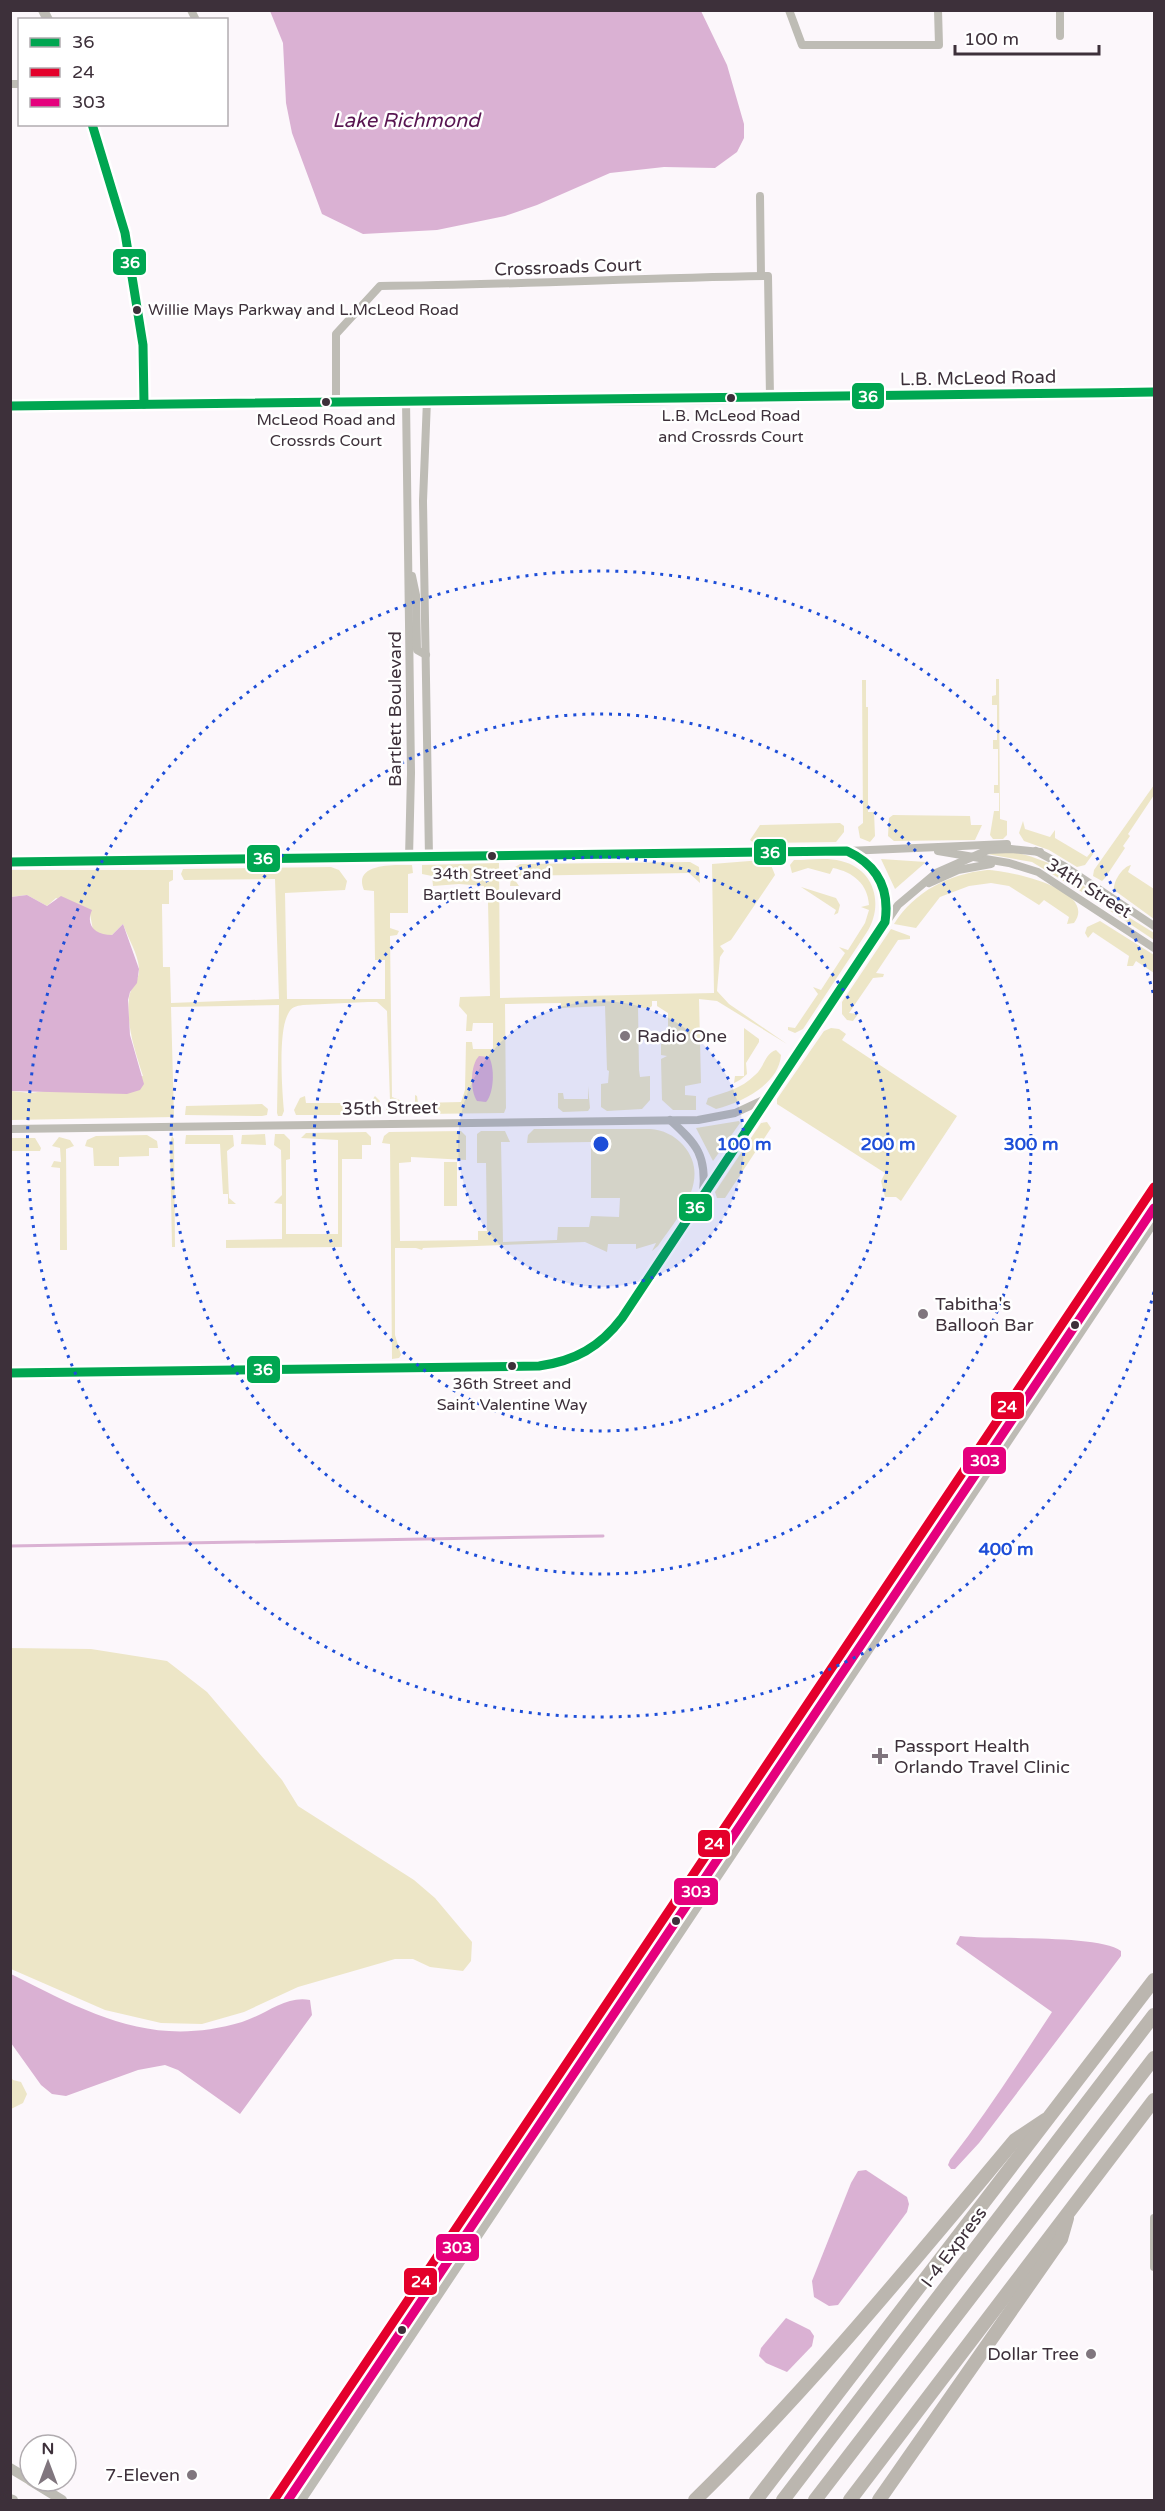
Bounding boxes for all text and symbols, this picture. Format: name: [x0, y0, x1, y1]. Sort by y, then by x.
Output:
legend: [18, 18, 228, 126]
scale bar: [955, 18, 1099, 56]
text: 100 m: [964, 28, 1019, 50]
text: 36: [72, 31, 95, 53]
text: 24: [72, 61, 95, 83]
text: 303: [72, 91, 106, 113]
water label: Lake Richmond: [332, 109, 482, 133]
line badge: 36: [112, 248, 147, 276]
text: 36: [120, 253, 140, 273]
street label: Crossroads Court: [494, 253, 642, 281]
place label: Willie Mays Parkway and L.McLeod Road: [148, 300, 459, 320]
marker: Willie Mays Parkway and L.McLeod Road: [131, 304, 143, 316]
street label: L.B. McLeod Road: [900, 366, 1056, 390]
line badge: 36: [851, 382, 885, 410]
text: 36: [858, 387, 878, 407]
marker: L.B. McLeod Road and Crossrds Court: [725, 392, 737, 404]
marker: McLeod Road and Crossrds Court: [320, 396, 332, 408]
place label: L.B. McLeod Road and Crossrds Court: [658, 406, 804, 447]
place label: McLeod Road and Crossrds Court: [256, 410, 396, 451]
street label: Bartlett Boulevard: [384, 631, 406, 787]
line badge: 36: [753, 838, 787, 866]
text: 36: [760, 843, 780, 863]
line badge: 36: [246, 844, 281, 873]
text: 36: [253, 849, 273, 869]
marker: 34th Street and Bartlett Boulevard: [486, 850, 498, 862]
street label: 34th Street: [1042, 853, 1136, 923]
place label: 34th Street and Bartlett Boulevard: [423, 864, 561, 905]
place label: Radio One: [637, 1025, 727, 1047]
marker: Radio One: [618, 1029, 632, 1043]
street label: 35th Street: [342, 1096, 439, 1120]
text: 100 m: [716, 1133, 772, 1155]
text: 200 m: [860, 1133, 916, 1155]
text: 300 m: [1003, 1133, 1059, 1155]
centre of rings: [591, 1134, 611, 1154]
line badge: 36: [678, 1193, 713, 1222]
text: 36: [685, 1198, 705, 1218]
place label: Tabitha's Balloon Bar: [935, 1293, 1034, 1336]
marker: Tabitha's Balloon Bar: [916, 1307, 930, 1321]
unlabelled marker: [1069, 1319, 1081, 1331]
line badge: 36: [246, 1355, 281, 1384]
text: 36: [253, 1360, 273, 1380]
marker: 36th Street and Saint Valentine Way: [506, 1360, 518, 1372]
place label: 36th Street and Saint Valentine Way: [437, 1374, 588, 1415]
line badge: 24: [990, 1391, 1025, 1420]
text: 24: [997, 1397, 1017, 1417]
line badge: 303: [962, 1446, 1007, 1475]
text: 303: [970, 1451, 1000, 1471]
text: 400 m: [978, 1538, 1034, 1560]
place label: Passport Health Orlando Travel Clinic: [894, 1735, 1070, 1778]
marker: Passport Health Orlando Travel Clinic: [871, 1747, 889, 1765]
line badge: 24: [697, 1829, 731, 1858]
text: 24: [704, 1834, 724, 1854]
line badge: 303: [673, 1877, 719, 1906]
text: 303: [681, 1882, 711, 1902]
unlabelled marker: [670, 1915, 682, 1927]
street label: I-4 Express: [917, 2202, 991, 2292]
line badge: 303: [435, 2233, 480, 2262]
text: 303: [442, 2238, 472, 2258]
line badge: 24: [403, 2267, 438, 2296]
text: 24: [411, 2272, 431, 2292]
unlabelled marker: [396, 2324, 408, 2336]
place label: Dollar Tree: [987, 2343, 1079, 2365]
marker: Dollar Tree: [1084, 2347, 1098, 2361]
north arrow: [18, 2433, 78, 2493]
text: N: [42, 2439, 54, 2459]
place label: 7-Eleven: [105, 2464, 180, 2486]
marker: 7-Eleven: [185, 2468, 199, 2482]

